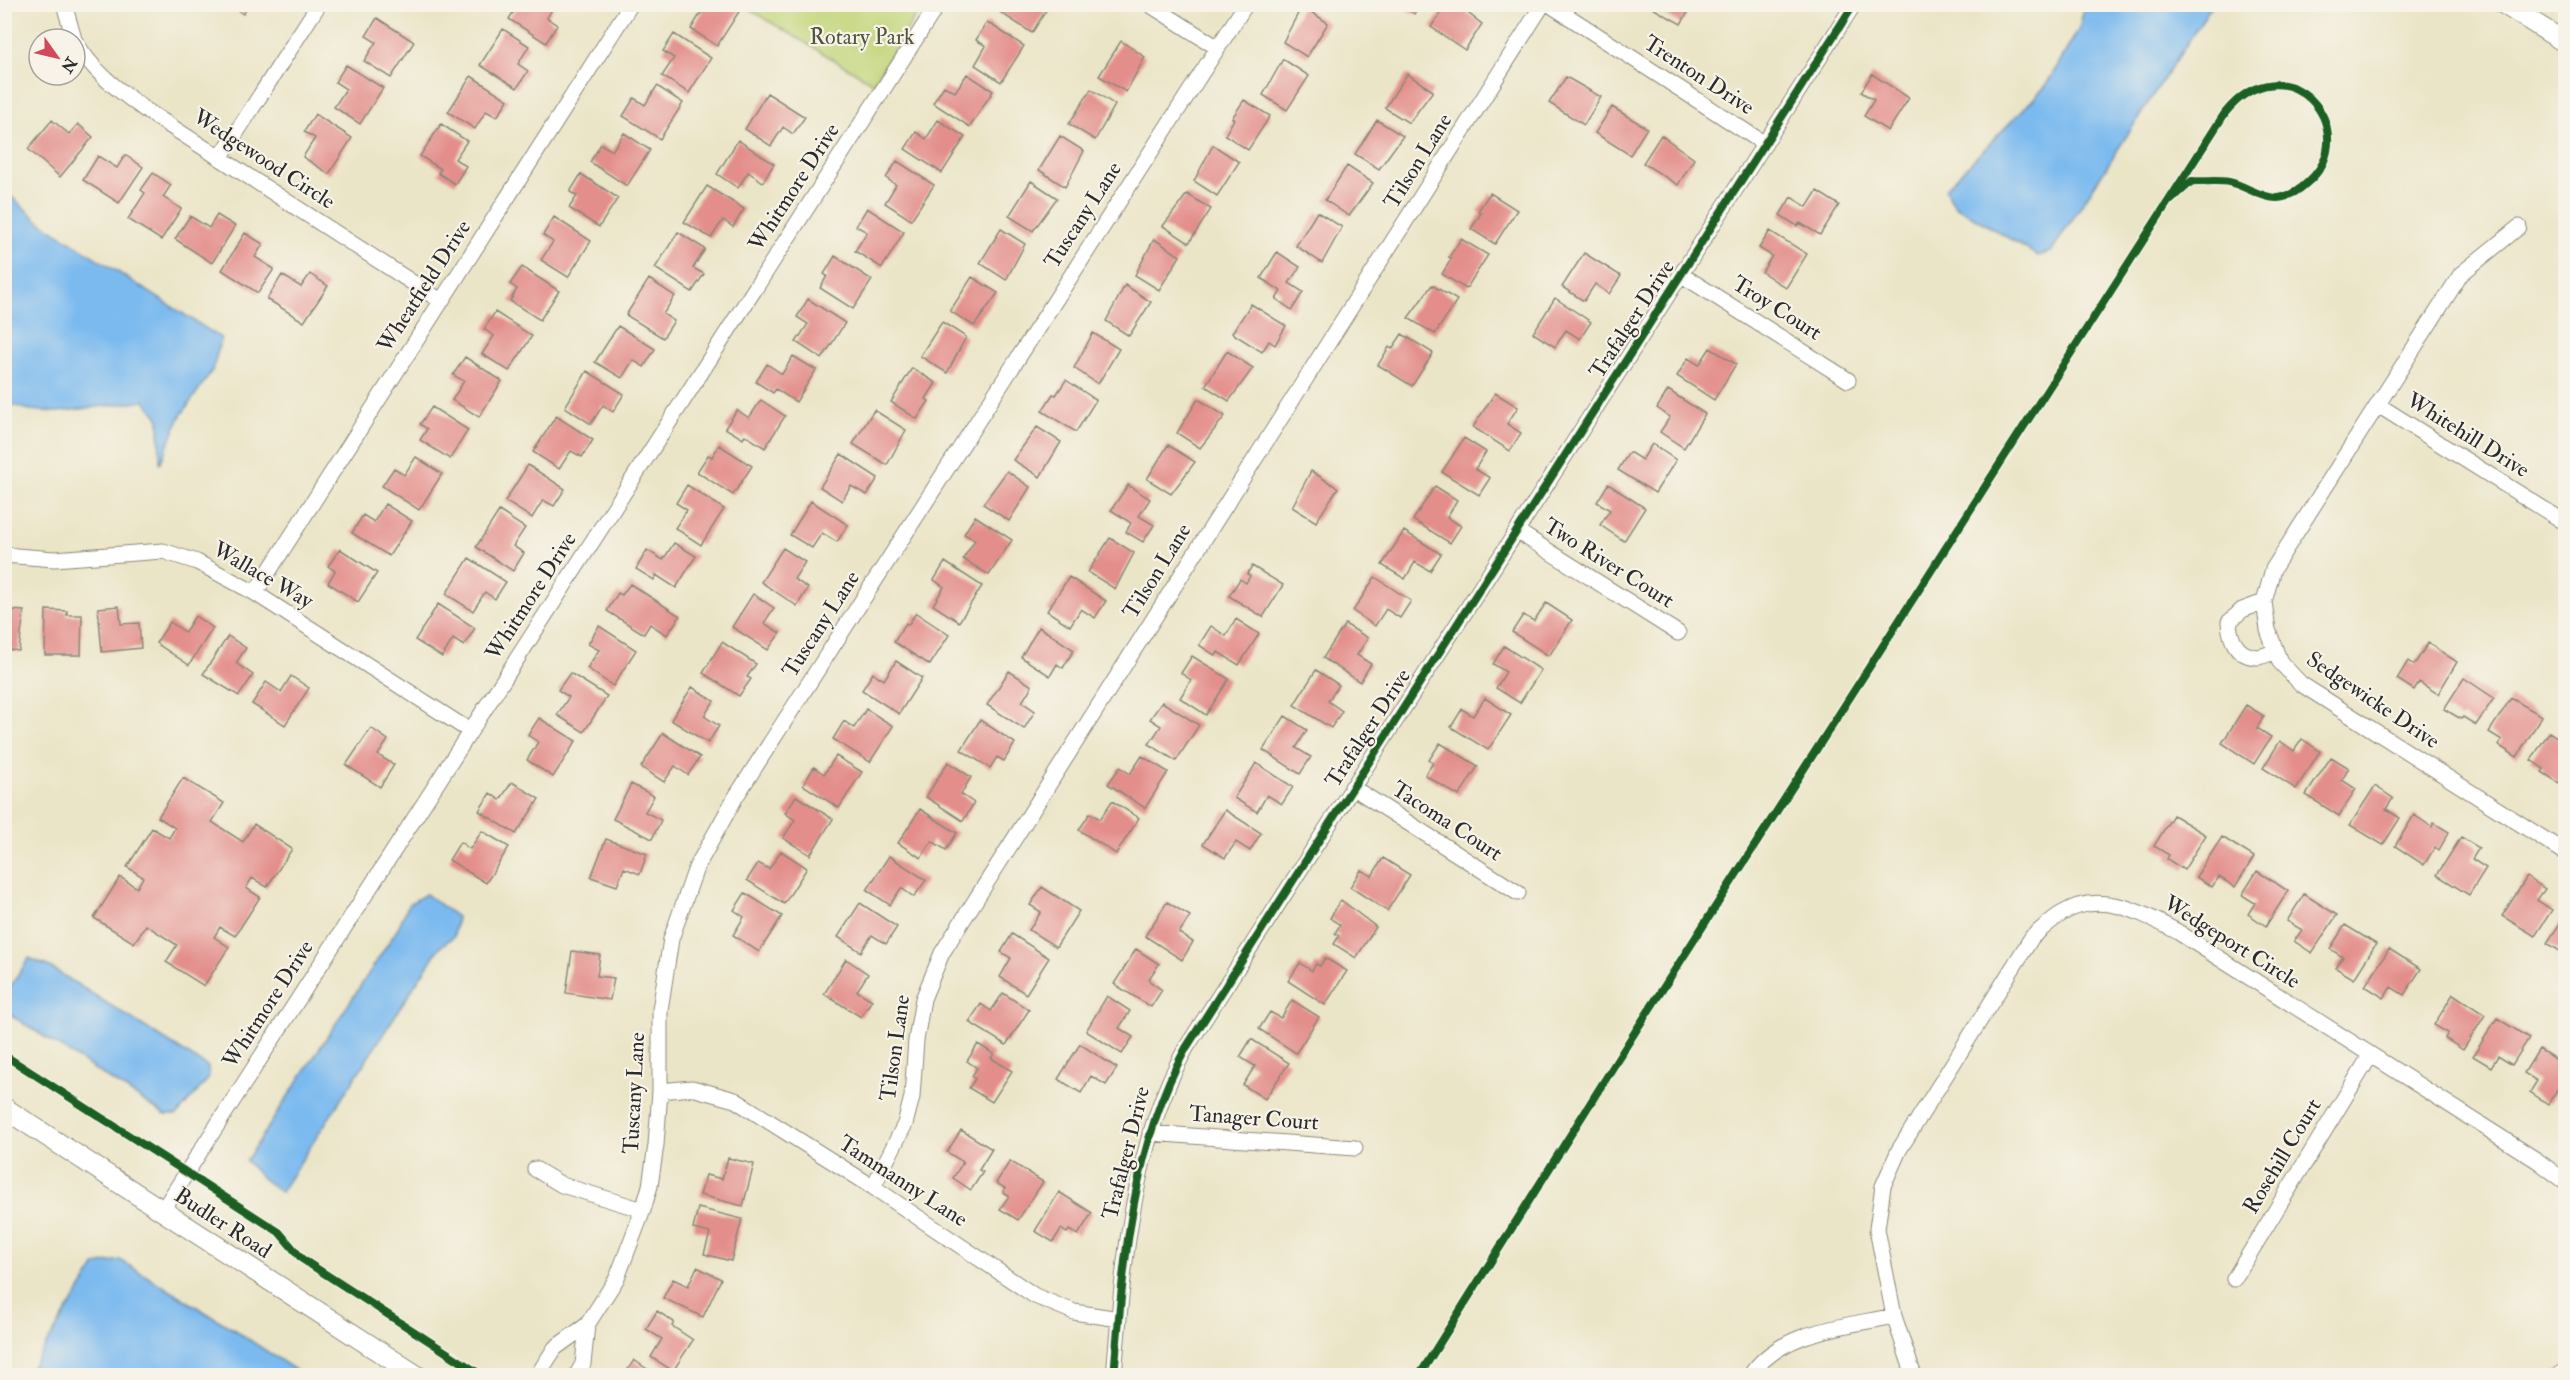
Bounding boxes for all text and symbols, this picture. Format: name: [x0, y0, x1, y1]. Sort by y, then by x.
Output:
park label: Rotary Park: [810, 23, 915, 51]
north arrow: [27, 27, 87, 87]
street label: Trenton Drive: [1638, 29, 1760, 121]
text: N: [56, 52, 81, 77]
street label: Wedgewood Circle: [187, 102, 340, 215]
street label: Tilson Lane: [1378, 108, 1458, 214]
street label: Whitmore Drive: [742, 118, 846, 257]
street label: Tuscany Lane: [1038, 156, 1128, 274]
street label: Wheatfield Drive: [370, 215, 477, 358]
street label: Trafalger Drive: [1583, 254, 1681, 384]
street label: Troy Court: [1727, 270, 1827, 346]
street label: Whitehill Drive: [2400, 386, 2535, 484]
street label: Two River Court: [1538, 512, 1680, 614]
street label: Tilson Lane: [1117, 518, 1197, 624]
street label: Whitmore Drive: [479, 527, 583, 666]
street label: Wallace Way: [207, 535, 319, 615]
street label: Tuscany Lane: [776, 565, 866, 683]
street label: Sedgewicke Drive: [2301, 645, 2445, 755]
street label: Trafalger Drive: [1319, 663, 1417, 793]
street label: Tacoma Court: [1386, 775, 1508, 867]
street label: Wedgeport Circle: [2157, 888, 2305, 996]
street label: Whitmore Drive: [216, 935, 320, 1074]
street label: Tilson Lane: [874, 993, 916, 1103]
street label: Tuscany Lane: [617, 1031, 651, 1155]
street label: Trafalger Drive: [1096, 1084, 1156, 1222]
street label: Rosehill Court: [2237, 1093, 2327, 1219]
street label: Tanager Court: [1188, 1100, 1320, 1136]
street label: Tammanny Lane: [833, 1129, 973, 1233]
street label: Budler Road: [169, 1181, 277, 1265]

